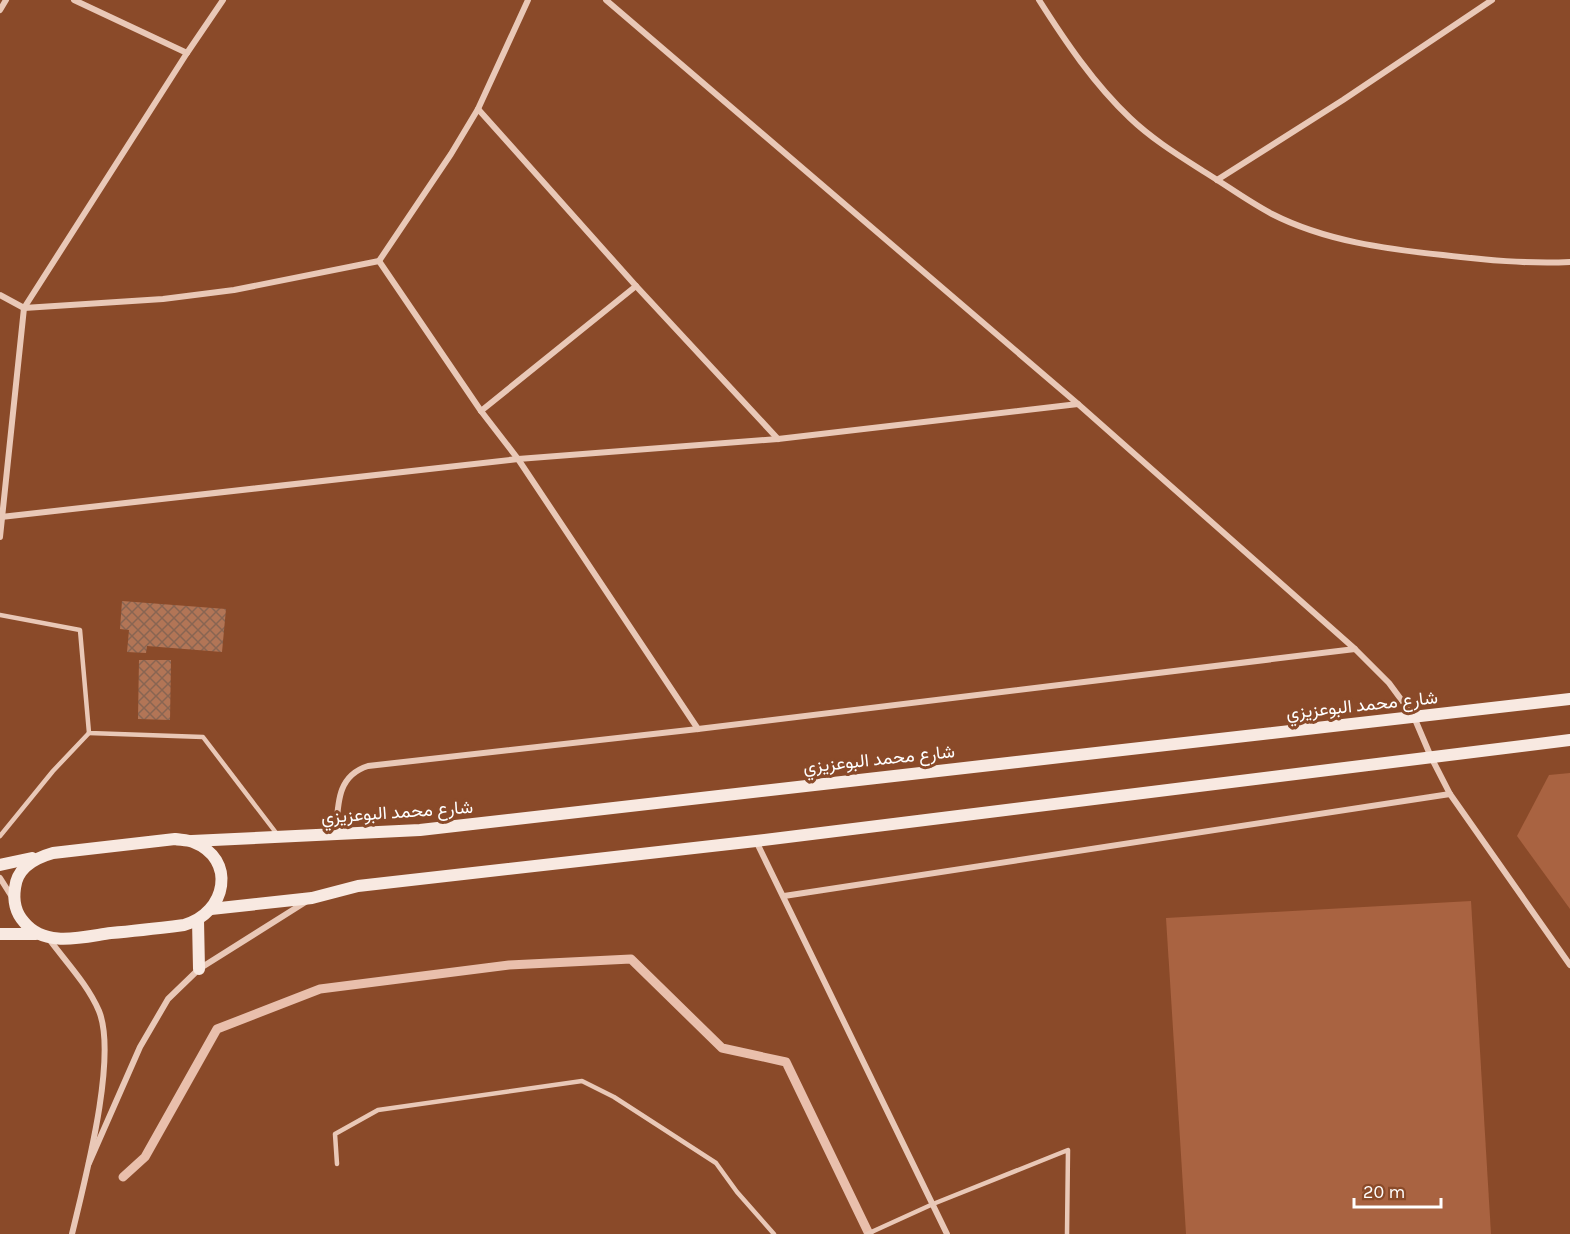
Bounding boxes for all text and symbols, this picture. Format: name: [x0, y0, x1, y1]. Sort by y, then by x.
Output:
street label: شارع محمد البوعزيزي: [1285, 686, 1439, 728]
street label: شارع محمد البوعزيزي: [802, 740, 956, 782]
street label: شارع محمد البوعزيزي: [320, 796, 474, 832]
scale bar: [1354, 1171, 1441, 1209]
text: 20 m: [1363, 1181, 1405, 1203]

